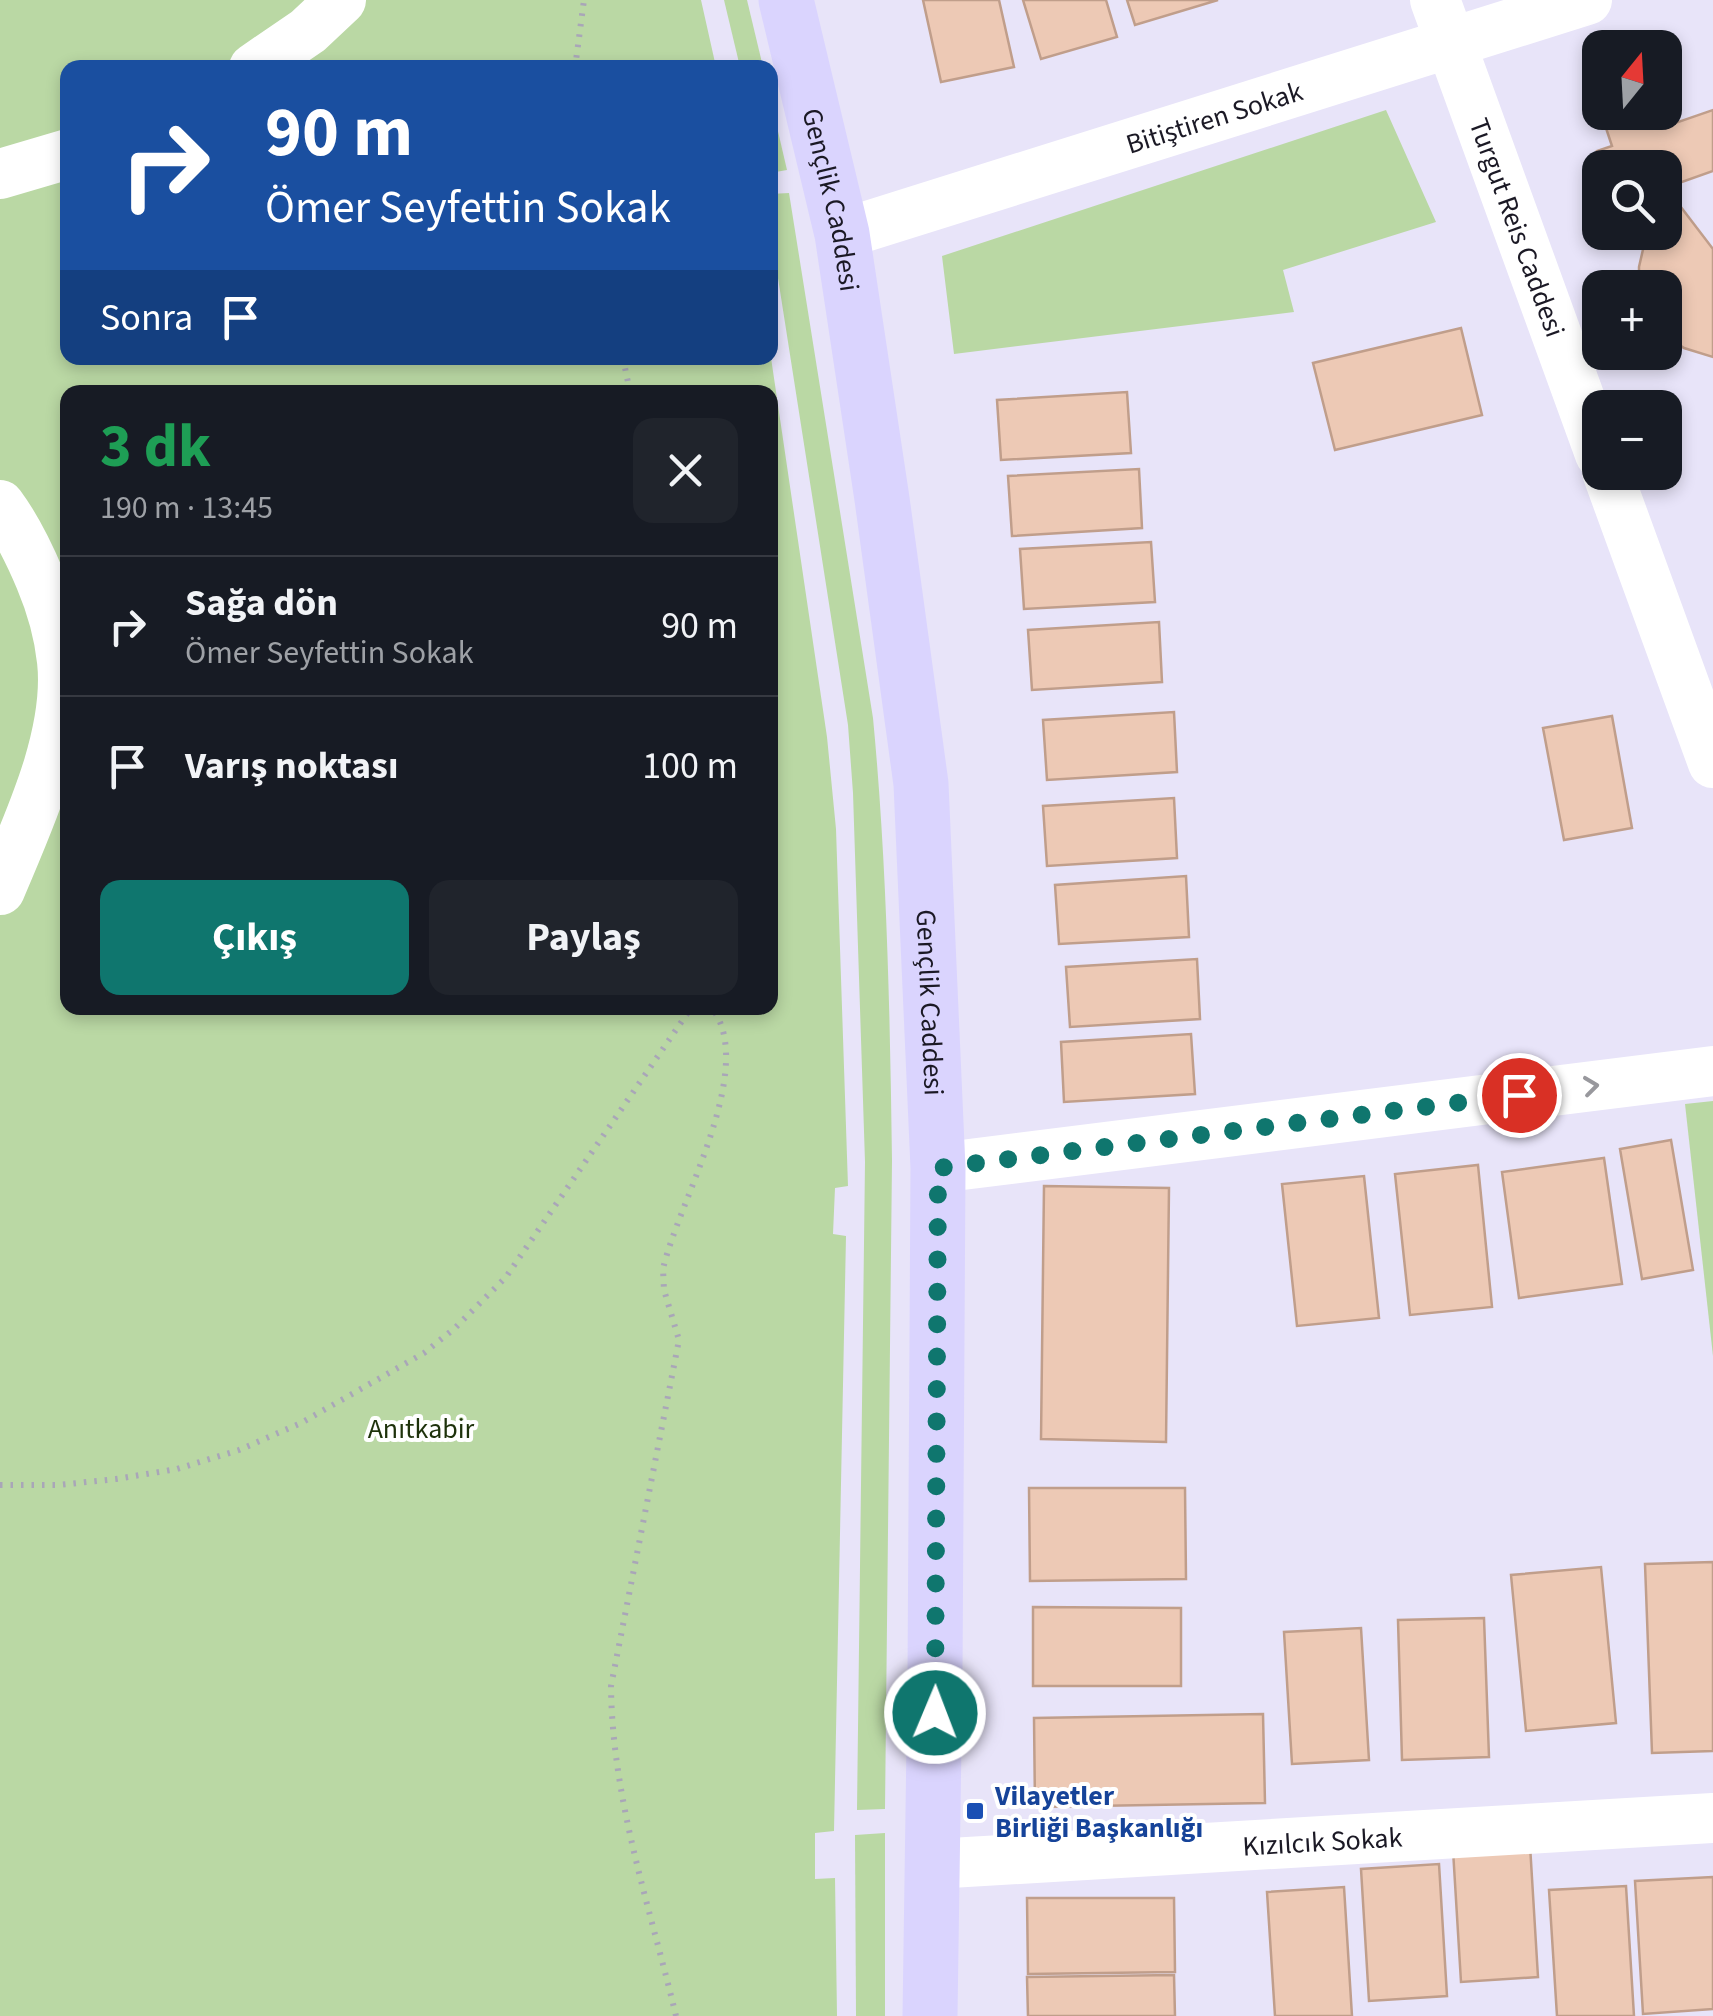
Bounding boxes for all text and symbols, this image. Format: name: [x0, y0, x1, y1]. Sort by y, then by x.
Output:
north arrow: [1582, 30, 1682, 130]
map controls: [1582, 30, 1682, 490]
street label: Bitiştiren Sokak: [1121, 72, 1308, 165]
text: 90 m: [265, 83, 413, 183]
icon: right: [100, 100, 230, 230]
street label: Gençlik Caddesi: [792, 104, 869, 294]
street label: Turgut Reis Caddesi: [1459, 113, 1575, 343]
button: search: [1582, 150, 1682, 250]
text: Ömer Seyfettin Sokak: [265, 176, 671, 240]
button: +: [1582, 270, 1682, 370]
icon: arrive: [213, 290, 268, 345]
text: Sonra: [100, 291, 193, 345]
button: −: [1582, 390, 1682, 490]
text: 3 dk: [100, 405, 211, 490]
button: close: [633, 418, 738, 523]
text: 190 m · 13:45: [100, 485, 273, 531]
text: Sağa dön: [185, 576, 338, 630]
icon: right: [100, 599, 155, 654]
text: 90 m: [661, 599, 738, 653]
text: Ömer Seyfettin Sokak: [185, 630, 474, 676]
icon: arrive: [100, 739, 155, 794]
text: Varış noktası: [185, 739, 398, 793]
text: 100 m: [642, 739, 738, 793]
button: Çıkış: [100, 880, 409, 995]
button: Paylaş: [429, 880, 738, 995]
street label: Gençlik Caddesi: [906, 909, 954, 1097]
pin: [1477, 1053, 1562, 1138]
icon: arrive: [1492, 1068, 1547, 1123]
one-way arrow: [1582, 1077, 1599, 1098]
park label: Anıtkabir: [368, 1409, 475, 1449]
position arrow: [883, 1661, 987, 1765]
place label: Vilayetler Birliği Başkanlığı: [994, 1776, 1203, 1848]
marker: Vilayetler Birliği Başkanlığı: [964, 1800, 986, 1822]
street label: Kızılcık Sokak: [1241, 1817, 1404, 1867]

